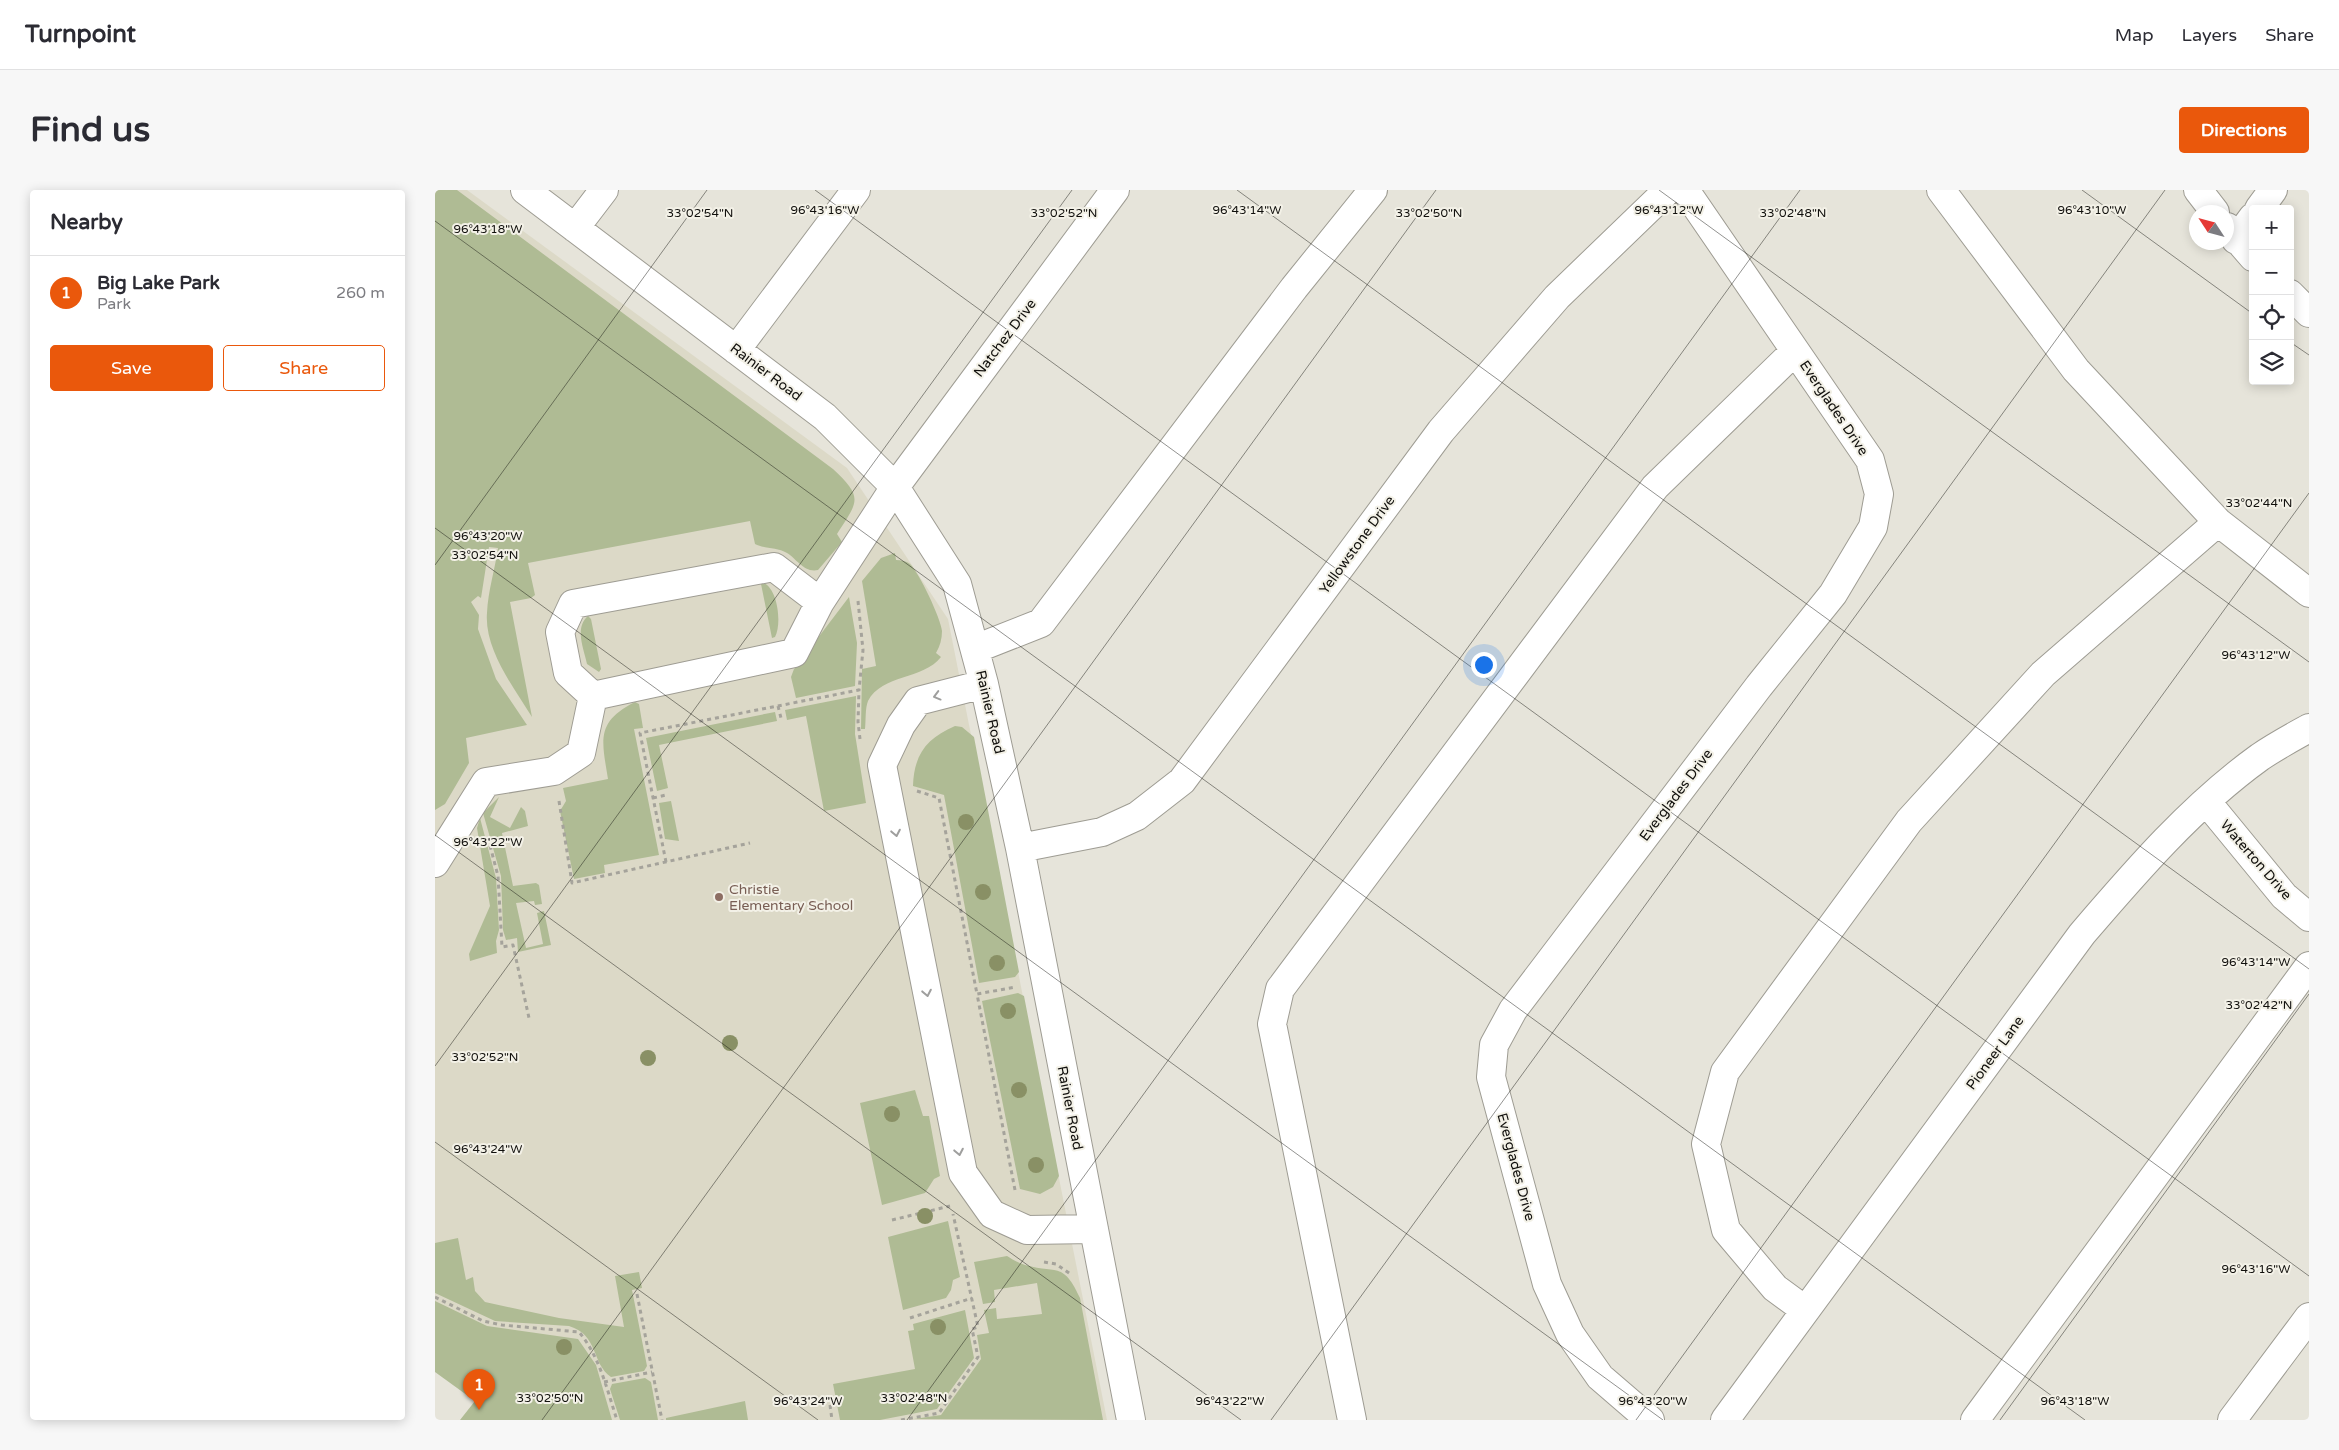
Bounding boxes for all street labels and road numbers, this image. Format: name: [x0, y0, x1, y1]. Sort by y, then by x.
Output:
street label: Natchez Drive: [970, 296, 1040, 380]
street label: Rainier Road: [727, 339, 805, 405]
street label: Everglades Drive: [1796, 357, 1872, 459]
street label: Yellowstone Drive: [1316, 492, 1398, 597]
street label: Rainier Road: [972, 668, 1008, 756]
street label: Everglades Drive: [1636, 746, 1716, 844]
street label: Waterton Drive: [2217, 817, 2295, 903]
street label: Pioneer Lane: [1963, 1013, 2028, 1093]
street label: Rainier Road: [1054, 1064, 1086, 1152]
street label: Everglades Drive: [1493, 1111, 1539, 1223]

